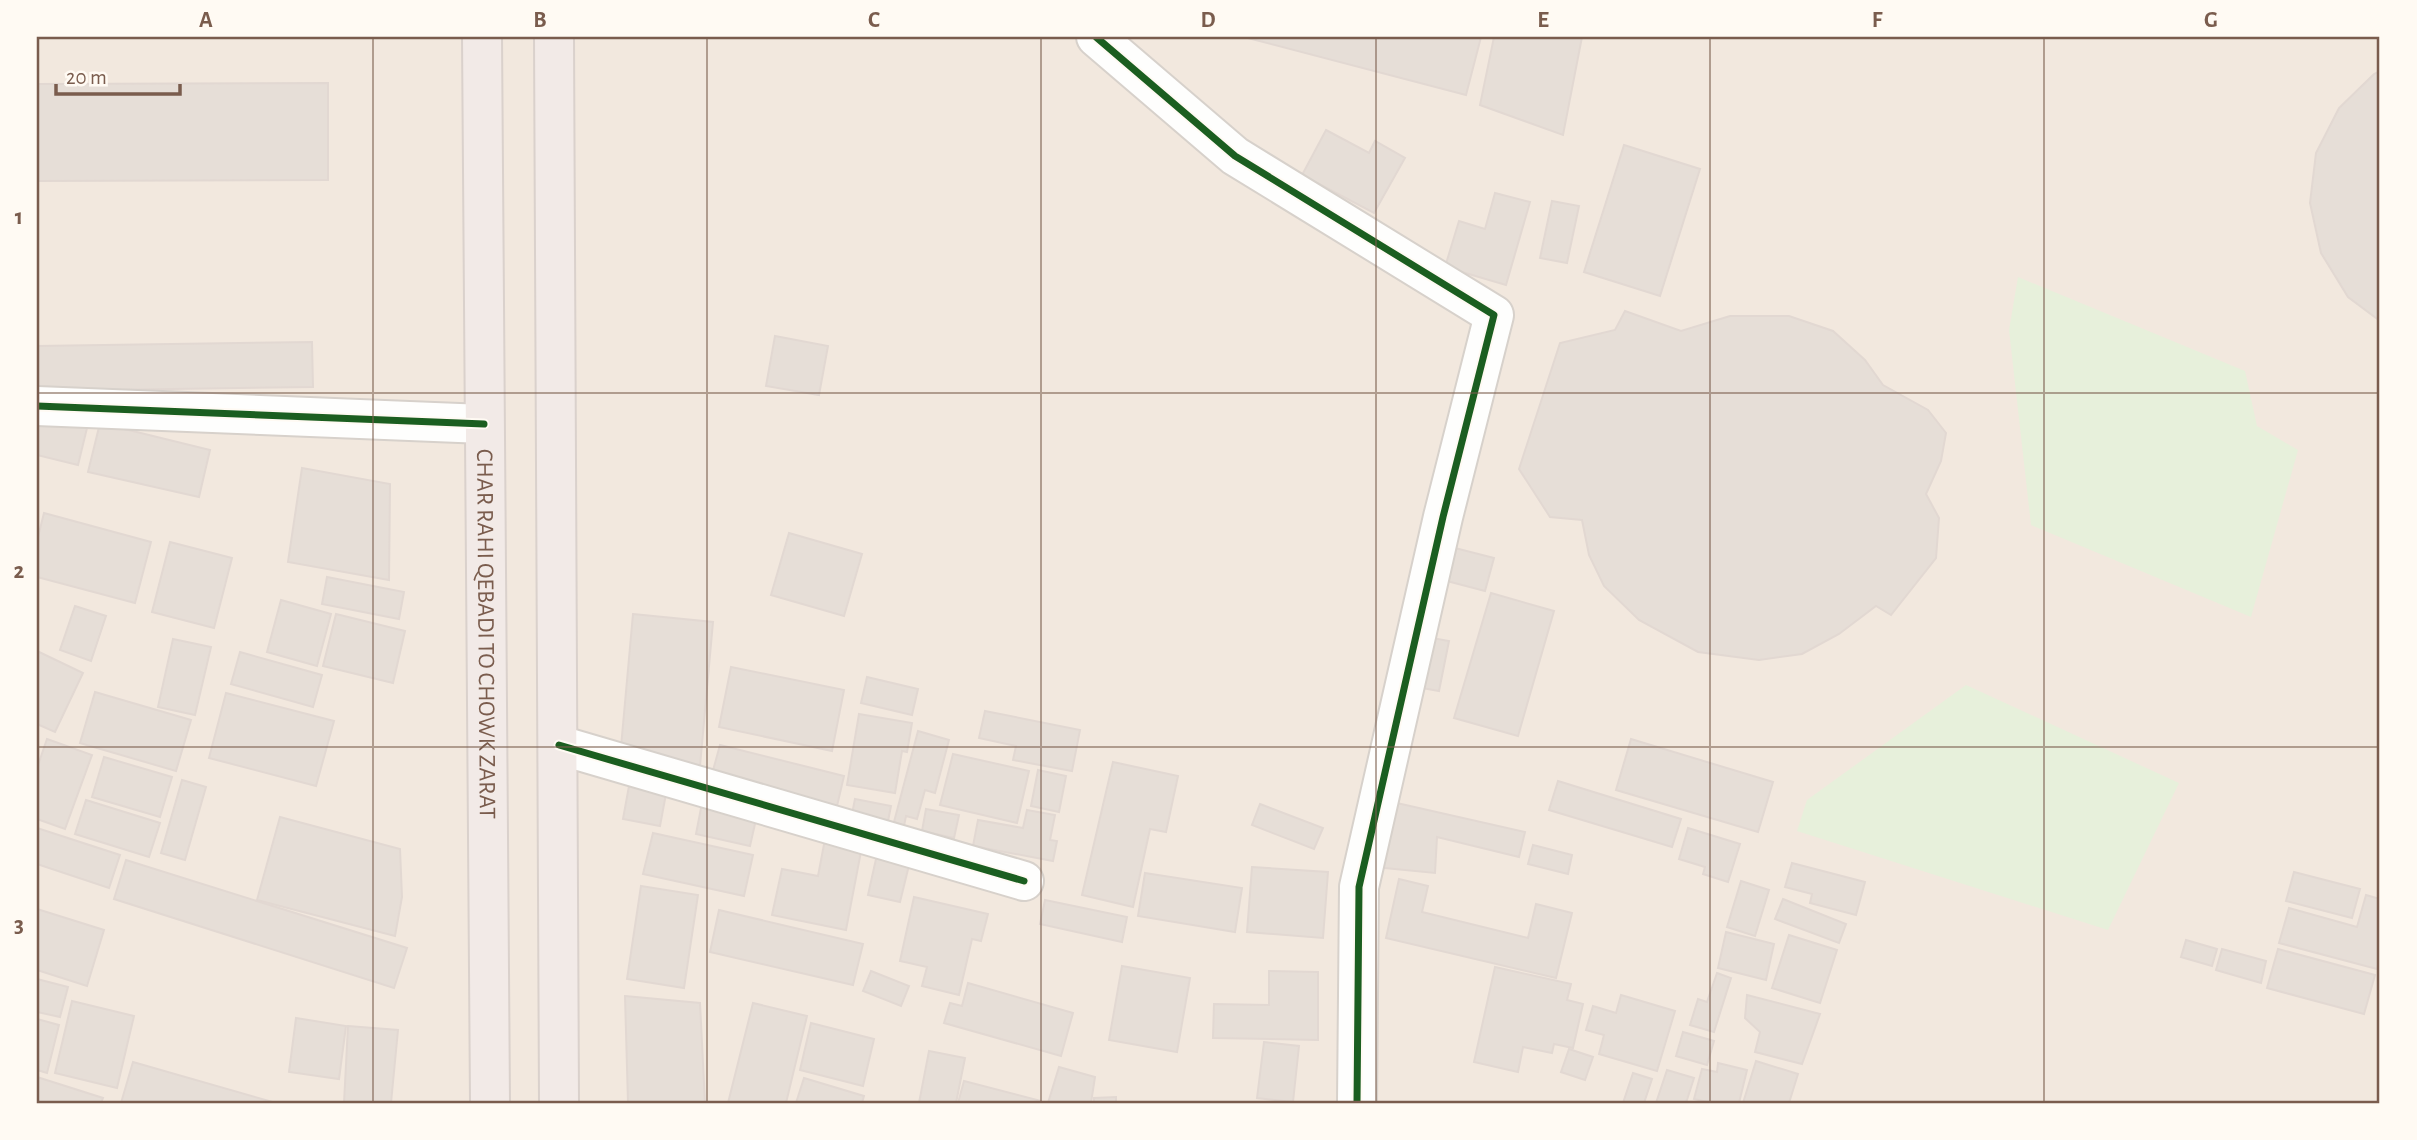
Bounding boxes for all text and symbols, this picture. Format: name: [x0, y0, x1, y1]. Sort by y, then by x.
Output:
text: A: [199, 9, 213, 32]
text: B: [533, 9, 547, 32]
text: C: [868, 9, 880, 32]
text: D: [1200, 9, 1216, 32]
text: E: [1537, 9, 1549, 32]
text: F: [1872, 9, 1883, 32]
text: G: [2204, 9, 2218, 32]
scale bar: [56, 52, 180, 96]
text: 20 m: [66, 67, 107, 88]
text: 1: [15, 206, 23, 229]
street label: CHAR RAHI QEBADI TO CHOWK ZARAT: [472, 449, 499, 819]
text: 2: [14, 560, 25, 583]
text: 3: [14, 914, 24, 937]

